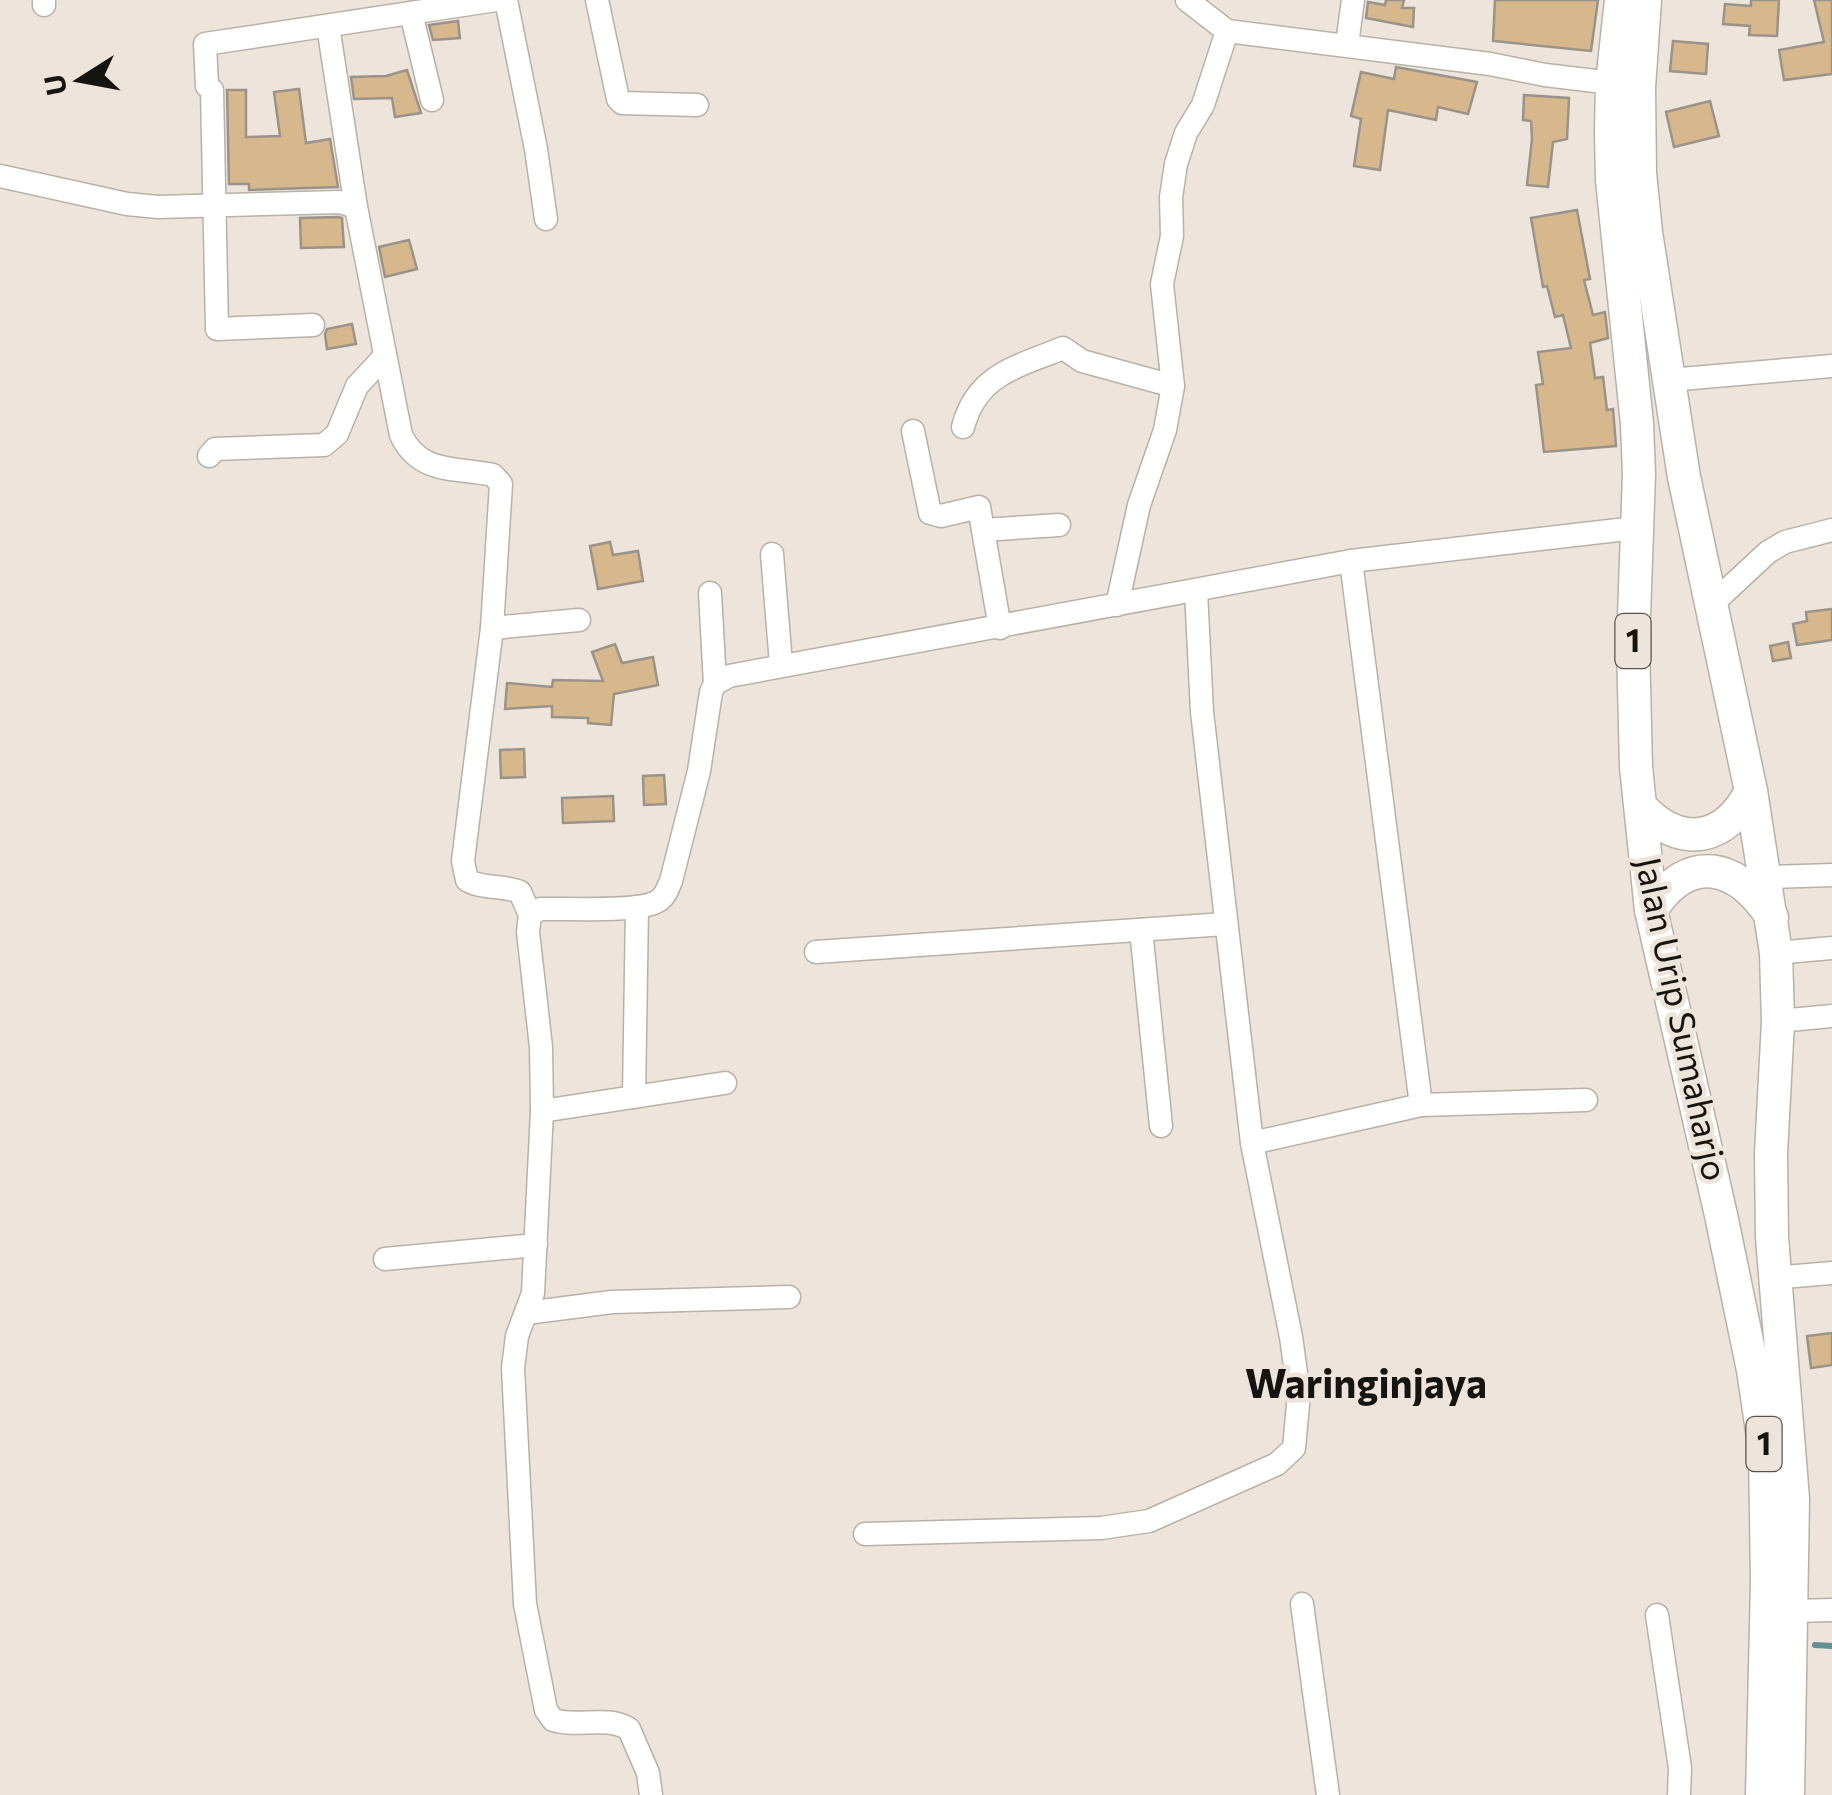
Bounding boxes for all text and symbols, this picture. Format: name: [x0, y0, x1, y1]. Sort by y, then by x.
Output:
north arrow: [30, 30, 130, 130]
text: U: [36, 72, 73, 98]
road number: 1: [1616, 614, 1650, 668]
street label: Jalan Urip Sumaharjo: [1628, 853, 1739, 1184]
district label: Waringinjaya: [1245, 1357, 1487, 1406]
road number: 1: [1746, 1417, 1782, 1471]

